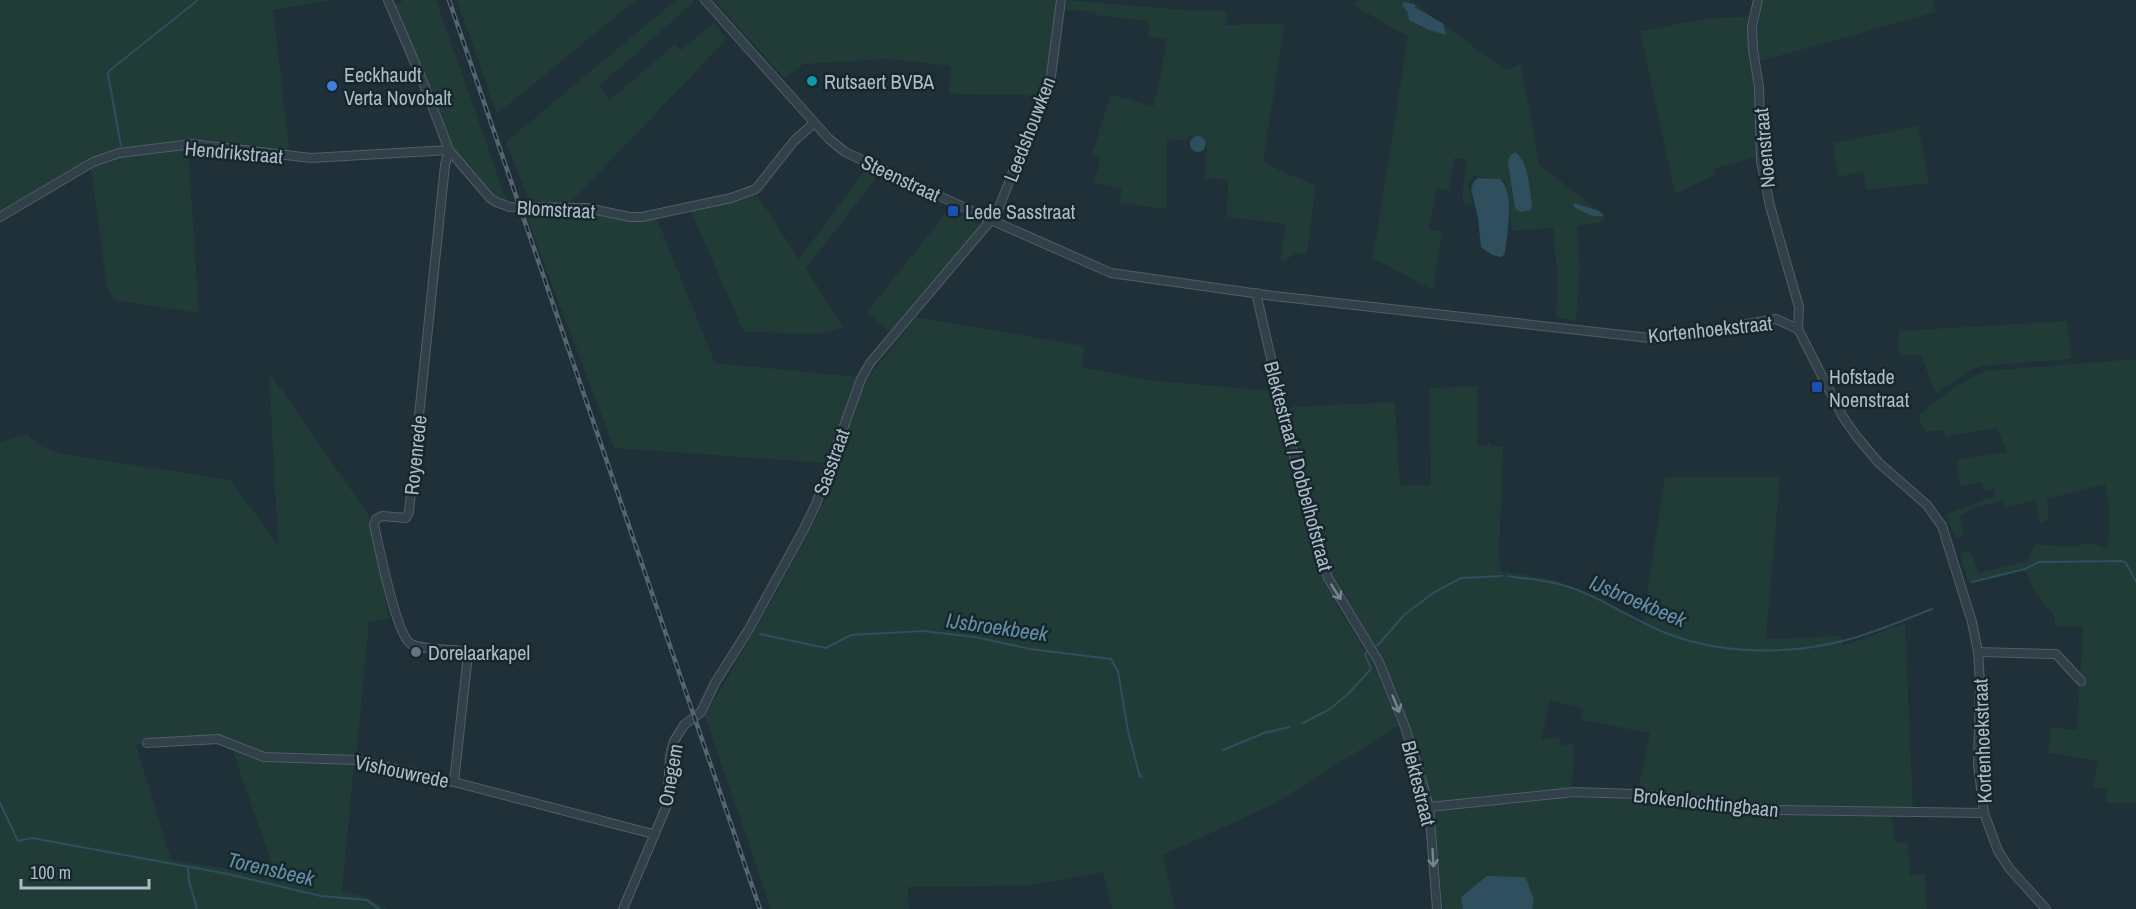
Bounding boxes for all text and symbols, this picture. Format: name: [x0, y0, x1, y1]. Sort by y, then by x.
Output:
place label: Eeckhaudt Verta Novobalt: [344, 61, 452, 111]
place label: Rutsaert BVBA: [824, 68, 934, 95]
street label: Leedshouwken: [997, 73, 1061, 185]
marker: Rutsaert BVBA: [805, 74, 819, 88]
marker: Eeckhaudt Verta Novobalt: [325, 79, 339, 93]
street label: Noenstraat: [1747, 106, 1781, 189]
street label: Hendrikstraat: [184, 134, 285, 170]
street label: Steenstraat: [857, 148, 945, 208]
street label: Blomstraat: [516, 193, 596, 225]
place label: Lede Sasstraat: [965, 198, 1076, 225]
marker: Lede Sasstraat: [946, 204, 960, 218]
street label: Kortenhoekstraat: [1646, 309, 1774, 349]
street label: Blektestraat / Dobbelhofstraat: [1258, 358, 1340, 574]
place label: Hofstade Noenstraat: [1829, 363, 1910, 413]
marker: Hofstade Noenstraat: [1810, 380, 1824, 394]
street label: Royenrede: [397, 414, 433, 496]
street label: Sasstraat: [806, 424, 856, 499]
water label: IJsbroekbeek: [1585, 568, 1692, 635]
one-way arrow: [1330, 583, 1342, 600]
water label: IJsbroekbeek: [944, 606, 1051, 649]
place label: Dorelaarkapel: [428, 639, 530, 666]
marker: Dorelaarkapel: [409, 645, 423, 659]
street label: Kortenhoekstraat: [1966, 678, 1998, 804]
one-way arrow: [1391, 694, 1402, 713]
street label: Blektestraat: [1395, 738, 1443, 829]
street label: Onegem: [651, 742, 689, 808]
street label: Vishouwrede: [353, 748, 451, 794]
street label: Brokenlochtingbaan: [1632, 781, 1780, 823]
water label: Torensbeek: [225, 845, 319, 893]
one-way arrow: [1428, 848, 1439, 868]
scale bar: [21, 852, 148, 890]
text: 100 m: [30, 860, 71, 885]

